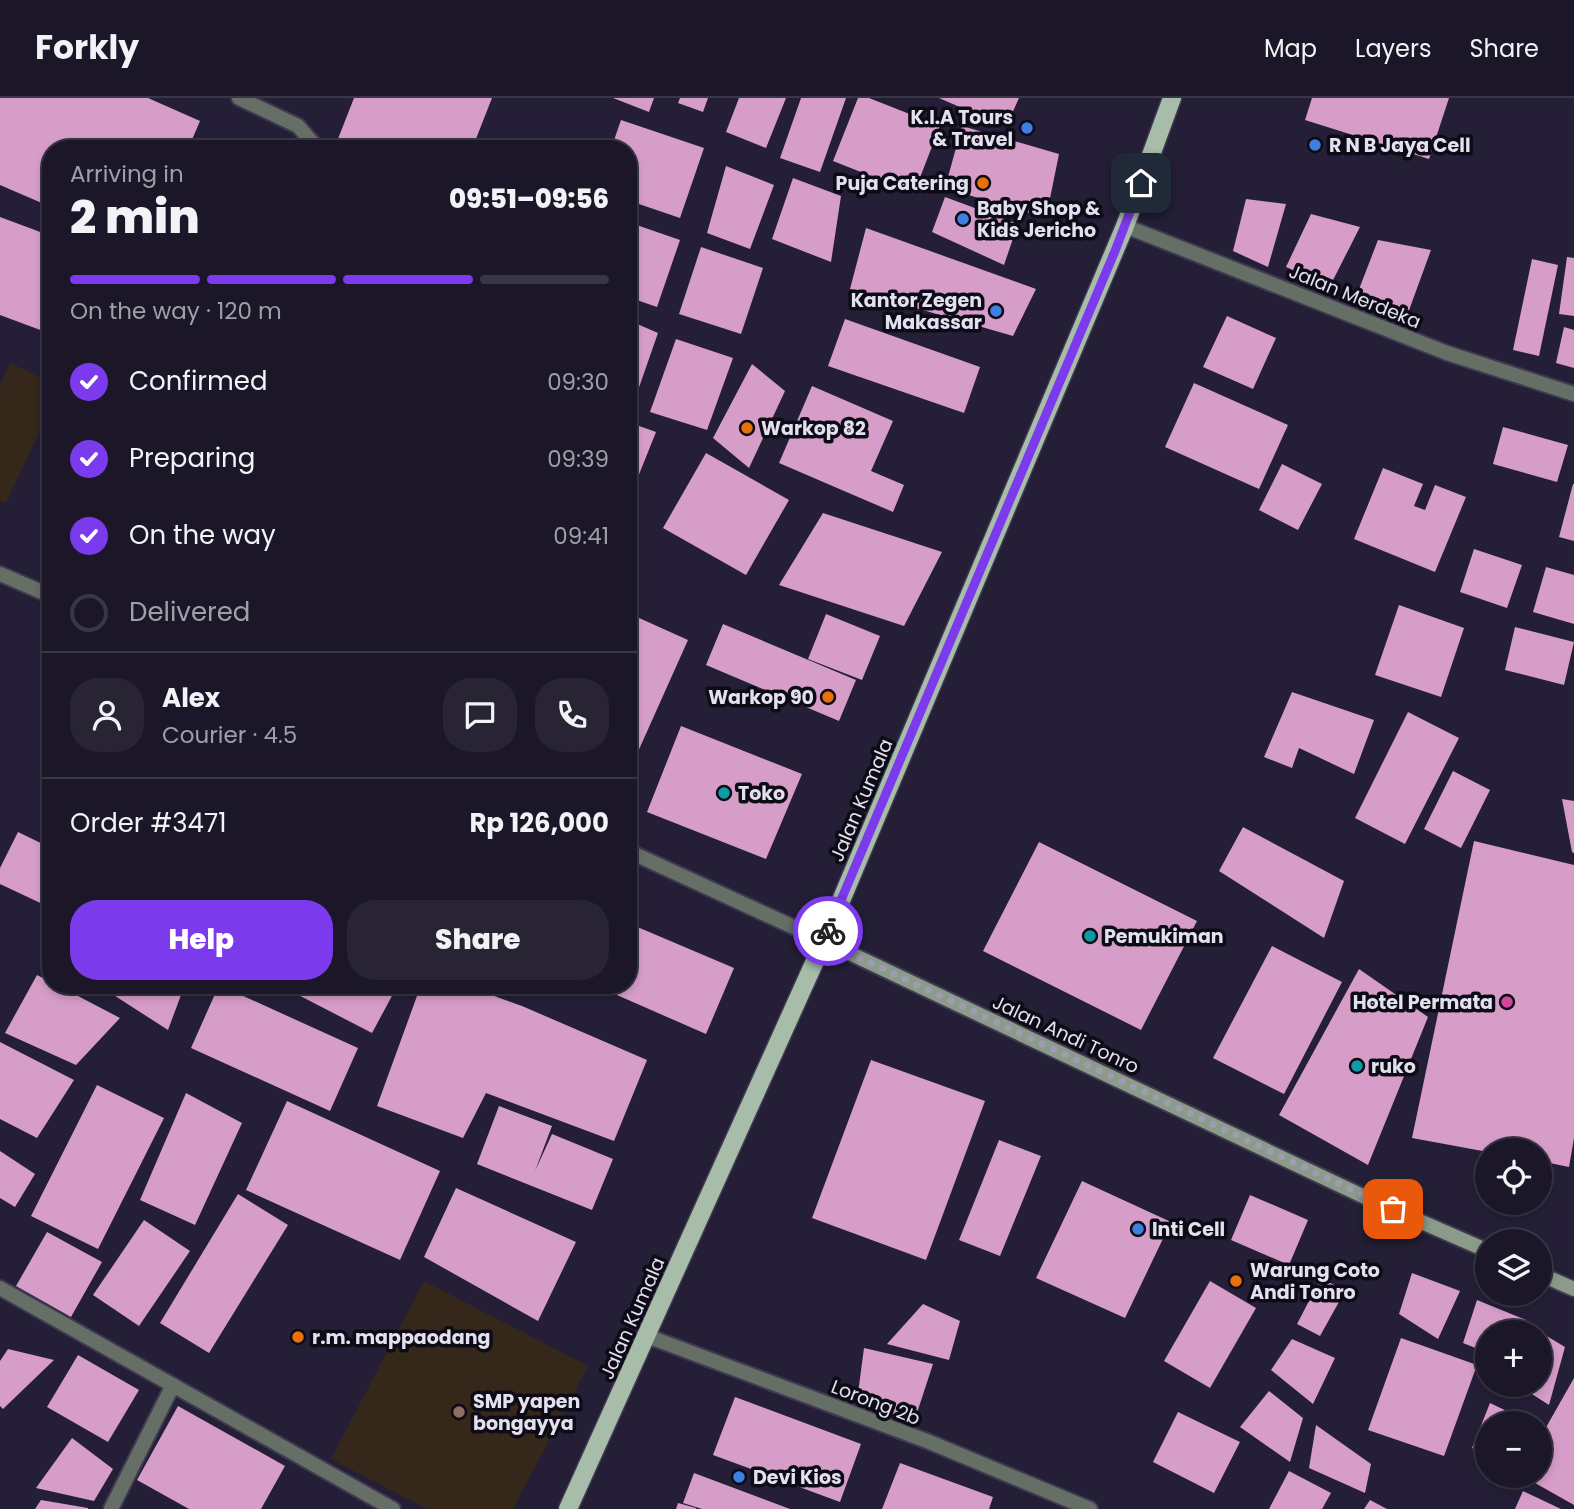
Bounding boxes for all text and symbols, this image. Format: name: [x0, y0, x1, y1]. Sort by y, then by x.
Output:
text: Forkly: [35, 24, 139, 71]
text: Map: [1264, 32, 1317, 65]
text: Layers: [1355, 32, 1431, 65]
text: Share: [1469, 32, 1539, 65]
place label: K.I.A Tours & Travel: [911, 104, 1013, 153]
marker: K.I.A Tours & Travel: [1019, 120, 1035, 136]
place label: R N B Jaya Cell: [1329, 132, 1471, 159]
marker: R N B Jaya Cell: [1307, 137, 1323, 153]
pin: [1111, 153, 1171, 213]
text: Arriving in: [70, 158, 184, 190]
icon: home: [1122, 164, 1160, 202]
place label: Puja Catering: [836, 170, 969, 197]
marker: Puja Catering: [975, 175, 991, 191]
text: 09:51–09:56: [449, 181, 609, 217]
text: 2 min: [70, 185, 200, 249]
place label: Baby Shop & Kids Jericho: [977, 195, 1101, 244]
marker: Baby Shop & Kids Jericho: [955, 211, 971, 227]
street label: Jalan Merdeka: [1285, 258, 1425, 335]
place label: Kantor Zegen Makassar: [851, 287, 982, 336]
text: On the way · 120 m: [70, 295, 282, 327]
marker: Kantor Zegen Makassar: [988, 303, 1004, 319]
icon: check: [70, 363, 108, 401]
text: Confirmed: [129, 363, 267, 399]
text: 09:30: [547, 366, 609, 398]
place label: Warkop 82: [761, 415, 866, 442]
marker: Warkop 82: [739, 420, 755, 436]
icon: check: [70, 440, 108, 478]
text: Preparing: [129, 440, 255, 476]
text: 09:39: [547, 443, 609, 475]
icon: check: [70, 517, 108, 555]
text: On the way: [129, 517, 276, 553]
text: 09:41: [553, 520, 609, 552]
text: Delivered: [129, 594, 250, 630]
button: person: [70, 678, 144, 752]
button: chat: [443, 678, 517, 752]
button: phone: [535, 678, 609, 752]
text: Alex: [162, 680, 220, 716]
place label: Warkop 90: [708, 684, 814, 711]
marker: Warkop 90: [820, 689, 836, 705]
text: Courier · 4.5: [162, 719, 297, 751]
street label: Jalan Kumala: [823, 735, 900, 866]
place label: Toko: [738, 780, 785, 807]
marker: Toko: [716, 785, 732, 801]
text: Order #3471: [70, 805, 227, 841]
text: Rp 126,000: [469, 805, 609, 841]
courier: [793, 896, 863, 966]
button: Help: [70, 900, 333, 980]
button: Share: [347, 900, 609, 980]
icon: bike: [809, 912, 847, 950]
place label: Pemukiman: [1104, 923, 1224, 950]
marker: Pemukiman: [1082, 928, 1098, 944]
street label: Jalan Andi Tonro: [988, 989, 1144, 1080]
place label: Hotel Permata: [1353, 989, 1493, 1016]
marker: Hotel Permata: [1499, 994, 1515, 1010]
place label: ruko: [1371, 1053, 1416, 1080]
marker: ruko: [1349, 1058, 1365, 1074]
map controls: [1475, 1138, 1552, 1488]
button: locate: [1475, 1138, 1552, 1215]
pin: [1363, 1179, 1423, 1239]
icon: bag: [1374, 1190, 1412, 1228]
place label: Inti Cell: [1152, 1216, 1225, 1243]
marker: Inti Cell: [1130, 1221, 1146, 1237]
button: layers: [1475, 1229, 1552, 1306]
street label: Jalan Kumala: [593, 1253, 671, 1384]
place label: Warung Coto Andi Tonro: [1250, 1257, 1380, 1306]
marker: Warung Coto Andi Tonro: [1228, 1273, 1244, 1289]
button: +: [1475, 1320, 1552, 1397]
place label: r.m. mappaodang: [312, 1324, 490, 1351]
marker: r.m. mappaodang: [290, 1329, 306, 1345]
street label: Lorong 2b: [827, 1373, 924, 1432]
place label: SMP yapen bongayya: [473, 1388, 580, 1437]
marker: SMP yapen bongayya: [451, 1404, 467, 1420]
button: −: [1475, 1411, 1552, 1488]
place label: Devi Kios: [753, 1464, 842, 1491]
marker: Devi Kios: [731, 1469, 747, 1485]

